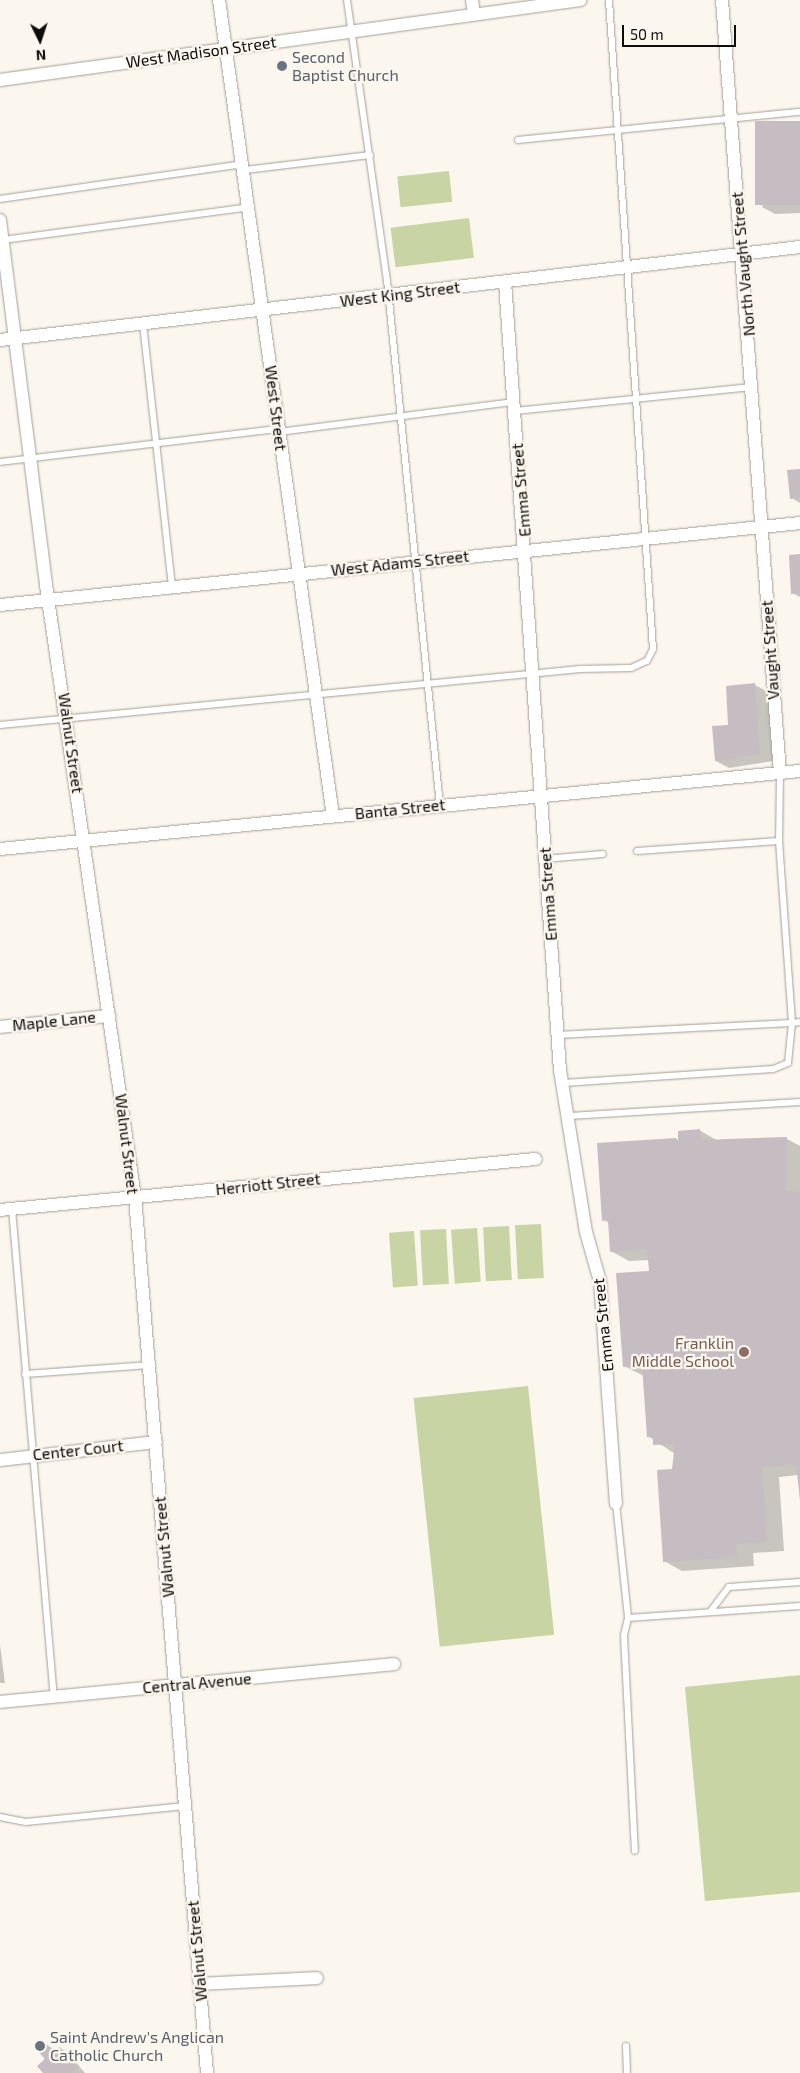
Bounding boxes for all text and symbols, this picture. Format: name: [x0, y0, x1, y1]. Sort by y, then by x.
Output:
north arrow: [15, 15, 65, 65]
scale bar: [625, 15, 739, 47]
text: 50 m: [630, 25, 664, 43]
street label: West Madison Street: [125, 32, 277, 72]
text: N: [35, 47, 47, 64]
place label: Second Baptist Church: [292, 47, 399, 85]
marker: Second Baptist Church: [276, 60, 288, 72]
street label: North Vaught Street: [727, 191, 759, 337]
street label: West King Street: [339, 277, 461, 311]
street label: West Street: [261, 364, 291, 452]
street label: Emma Street: [507, 442, 535, 538]
street label: West Adams Street: [330, 546, 470, 580]
street label: Vaught Street: [757, 600, 783, 700]
street label: Walnut Street: [54, 692, 88, 794]
street label: Banta Street: [354, 795, 446, 823]
street label: Emma Street: [535, 847, 561, 941]
street label: Maple Lane: [11, 1007, 97, 1035]
street label: Walnut Street: [111, 1093, 143, 1195]
street label: Herriott Street: [215, 1169, 321, 1199]
street label: Emma Street: [589, 1277, 617, 1373]
place label: Franklin Middle School: [632, 1333, 734, 1371]
marker: Franklin Middle School: [738, 1346, 750, 1358]
street label: Center Court: [31, 1436, 125, 1464]
street label: Walnut Street: [150, 1496, 178, 1598]
street label: Central Avenue: [141, 1669, 253, 1697]
street label: Walnut Street: [183, 1900, 211, 2002]
place label: Saint Andrew's Anglican Catholic Church: [50, 2027, 225, 2065]
marker: Saint Andrew's Anglican Catholic Church: [34, 2040, 46, 2052]

